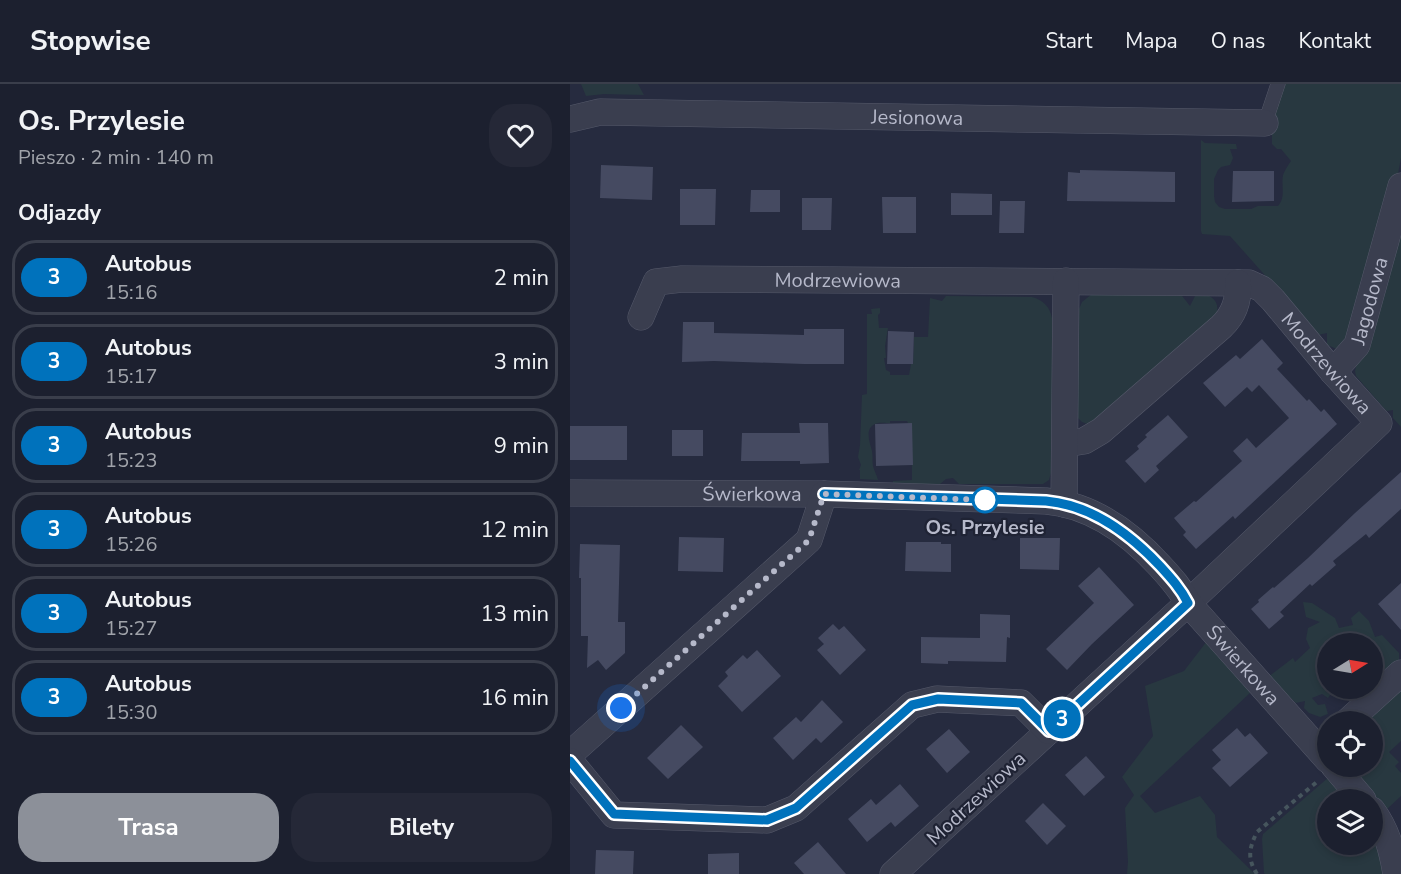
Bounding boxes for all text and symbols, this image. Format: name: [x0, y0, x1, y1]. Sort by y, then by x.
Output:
text: Stopwise: [30, 22, 151, 60]
text: Start: [1046, 27, 1092, 55]
text: Mapa: [1125, 27, 1178, 55]
text: O nas: [1211, 27, 1265, 55]
text: Kontakt: [1298, 27, 1371, 55]
text: Os. Przylesie: [18, 102, 185, 140]
street label: Jesionowa: [870, 103, 963, 132]
button: heart: [489, 104, 552, 167]
text: Pieszo · 2 min · 140 m: [18, 144, 214, 171]
text: Odjazdy: [18, 198, 101, 228]
text: Autobus: [105, 249, 192, 279]
street label: Jagodowa: [1344, 254, 1395, 349]
text: 3: [48, 263, 60, 291]
text: 2 min: [494, 263, 549, 293]
street label: Modrzewiowa: [774, 267, 901, 295]
text: 15:16: [105, 279, 158, 306]
street label: Modrzewiowa: [1275, 307, 1378, 420]
text: Autobus: [105, 333, 192, 363]
text: 3: [48, 347, 60, 375]
text: 3 min: [494, 347, 549, 377]
text: 15:17: [105, 363, 158, 390]
text: Autobus: [105, 417, 192, 447]
text: 3: [48, 431, 60, 459]
text: 9 min: [494, 431, 549, 461]
text: 15:23: [105, 447, 158, 474]
street label: Świerkowa: [702, 481, 802, 508]
marker: Os. Przylesie: [972, 487, 998, 513]
text: Autobus: [105, 501, 192, 531]
place label: Os. Przylesie: [925, 514, 1045, 541]
text: 3: [48, 515, 60, 543]
text: 12 min: [481, 515, 549, 545]
text: 15:26: [105, 531, 158, 558]
text: Autobus: [105, 585, 192, 615]
text: 3: [48, 599, 60, 627]
text: 13 min: [481, 599, 549, 629]
text: 15:27: [105, 615, 158, 642]
street label: Świerkowa: [1200, 619, 1286, 711]
north arrow: [1317, 633, 1383, 699]
map controls: [1317, 633, 1383, 855]
text: Autobus: [105, 669, 192, 699]
text: 3: [48, 683, 60, 711]
text: 16 min: [481, 683, 549, 713]
your location: [606, 693, 636, 723]
text: 15:30: [105, 699, 158, 726]
line badge: 3: [1042, 700, 1082, 738]
text: 3: [1056, 705, 1068, 733]
button: locate: [1317, 711, 1383, 777]
street label: Modrzewiowa: [921, 745, 1032, 851]
button: layers: [1317, 789, 1383, 855]
button: Trasa: [18, 793, 279, 862]
button: Bilety: [291, 793, 552, 862]

